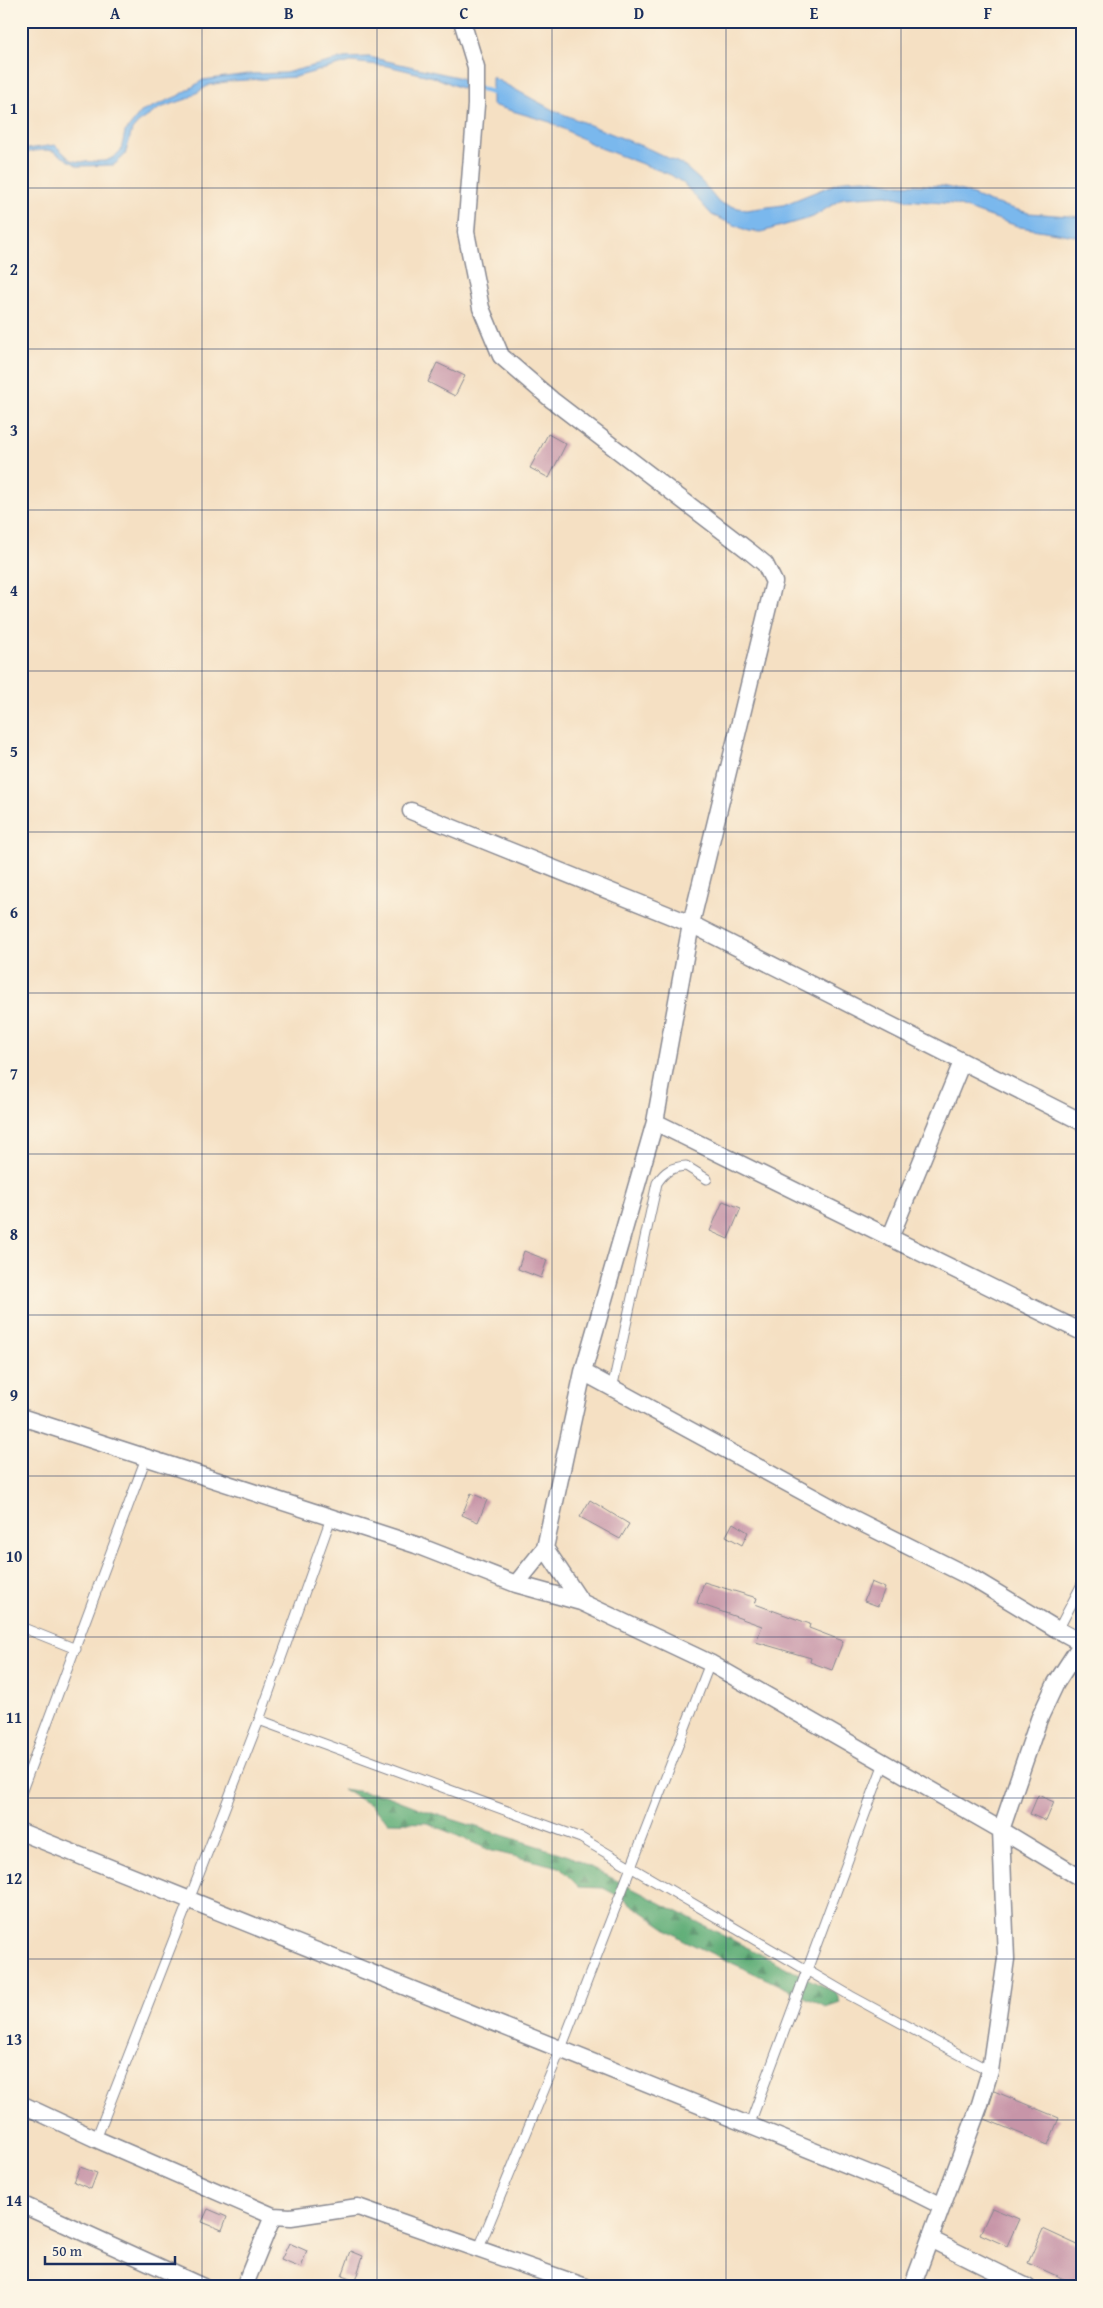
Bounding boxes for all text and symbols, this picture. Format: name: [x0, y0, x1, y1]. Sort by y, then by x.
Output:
text: A: [110, 1, 121, 25]
text: B: [284, 1, 294, 25]
text: C: [459, 1, 469, 25]
text: D: [634, 1, 644, 25]
text: E: [810, 1, 819, 25]
text: F: [984, 1, 992, 25]
text: 1: [10, 96, 18, 120]
text: 2: [10, 257, 18, 281]
text: 3: [10, 418, 18, 442]
text: 4: [10, 578, 18, 602]
text: 5: [10, 739, 18, 763]
text: 6: [10, 900, 18, 924]
text: 7: [10, 1061, 18, 1085]
text: 8: [10, 1222, 18, 1246]
text: 9: [10, 1383, 18, 1407]
text: 10: [6, 1544, 22, 1568]
text: 11: [6, 1705, 22, 1729]
text: 12: [6, 1866, 22, 1890]
text: 13: [6, 2027, 22, 2051]
text: 14: [6, 2188, 22, 2212]
scale bar: [45, 2233, 175, 2265]
text: 50 m: [52, 2240, 83, 2261]

